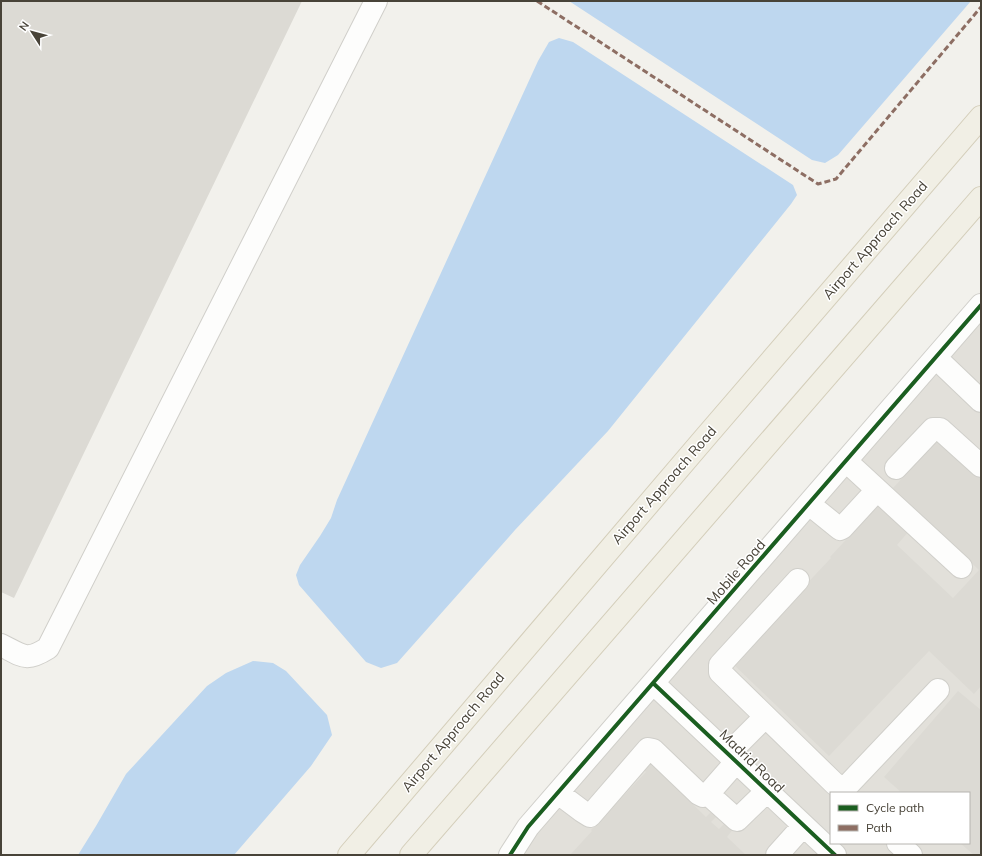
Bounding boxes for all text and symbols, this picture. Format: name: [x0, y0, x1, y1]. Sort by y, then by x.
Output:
north arrow: [12, 12, 52, 52]
text: N: [16, 19, 32, 34]
street label: Airport Approach Road: [819, 177, 931, 303]
street label: Airport Approach Road: [608, 422, 720, 548]
street label: Mobile Road: [703, 536, 769, 608]
street label: Airport Approach Road: [398, 668, 508, 796]
street label: Madrid Road: [716, 725, 788, 797]
legend: [830, 792, 970, 844]
text: Cycle path: [866, 800, 924, 815]
text: Path: [866, 820, 892, 835]

